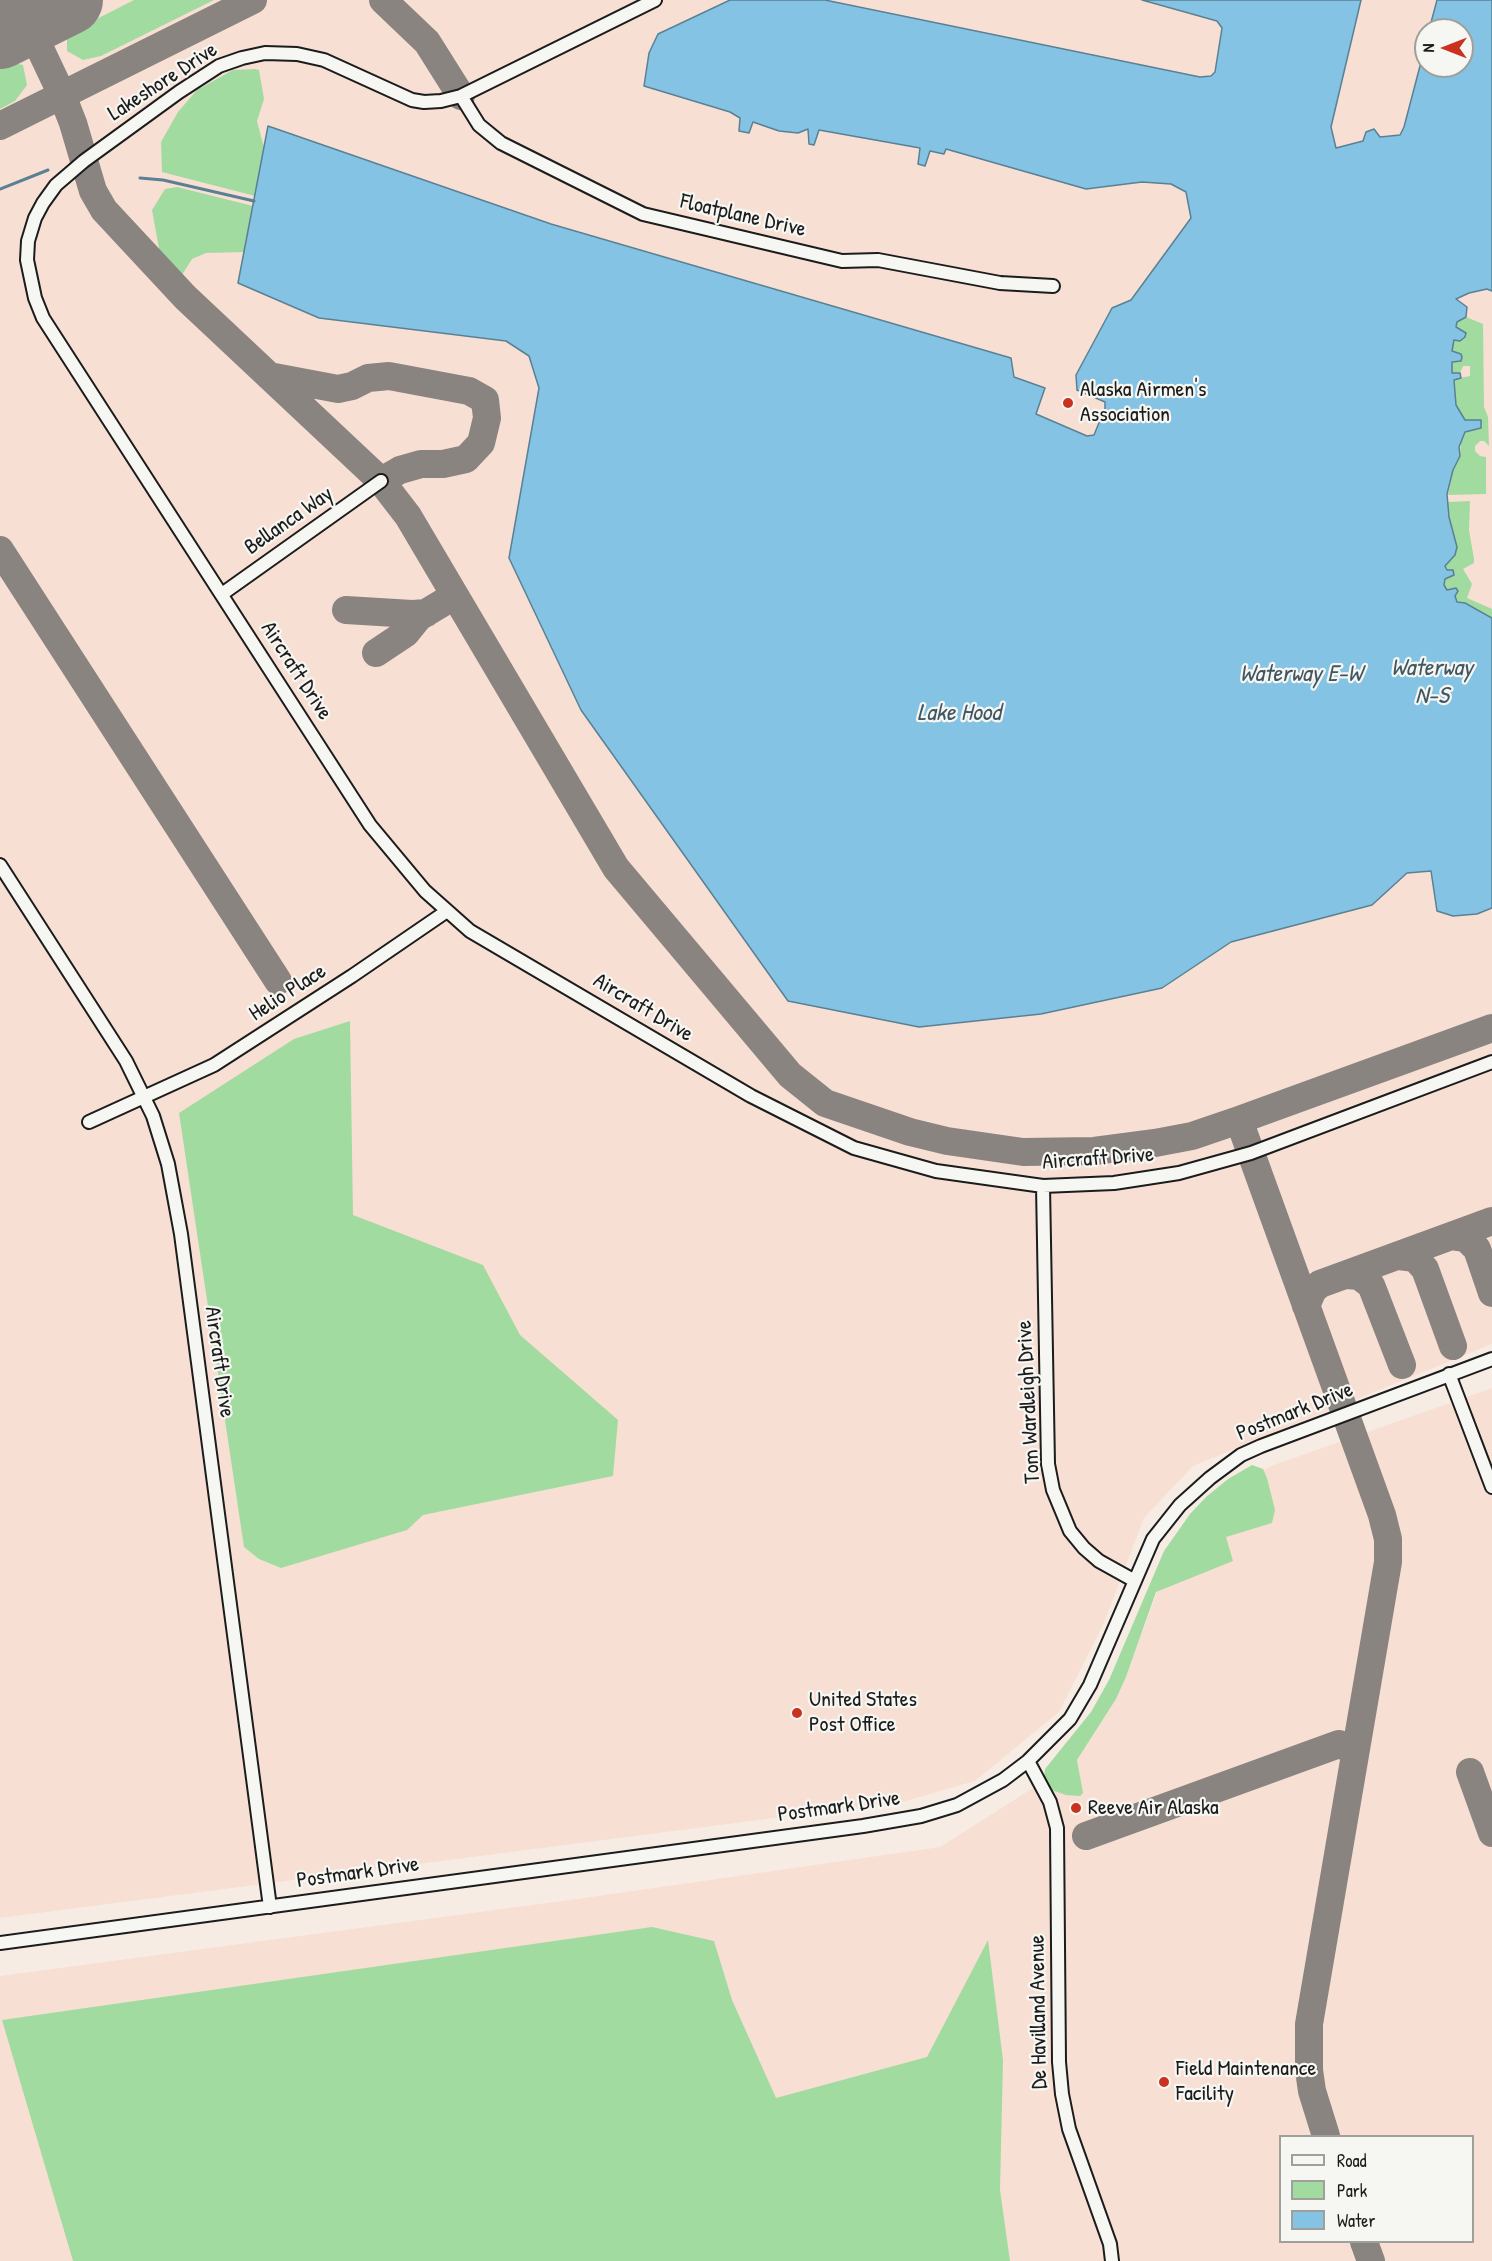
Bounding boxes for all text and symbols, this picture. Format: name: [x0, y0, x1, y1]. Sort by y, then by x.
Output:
north arrow: [1414, 18, 1474, 78]
street label: Lakeshore Drive: [103, 37, 223, 127]
text: N: [1417, 44, 1439, 52]
street label: Floatplane Drive: [678, 189, 808, 243]
place label: Alaska Airmen's Association: [1080, 377, 1206, 428]
marker: Alaska Airmen's Association: [1061, 396, 1075, 410]
street label: Bellanca Way: [240, 481, 338, 561]
street label: Aircraft Drive: [255, 617, 337, 725]
water label: Waterway N-S: [1391, 655, 1473, 711]
water label: Waterway E-W: [1240, 661, 1362, 689]
water label: Lake Hood: [917, 700, 1001, 728]
street label: Helio Place: [245, 958, 331, 1028]
street label: Aircraft Drive: [588, 968, 698, 1048]
street label: Aircraft Drive: [1041, 1142, 1155, 1176]
street label: Aircraft Drive: [198, 1305, 240, 1419]
street label: Tom Wardleigh Drive: [1012, 1320, 1046, 1484]
street label: Postmark Drive: [1233, 1377, 1357, 1447]
place label: United States Post Office: [809, 1687, 917, 1738]
marker: United States Post Office: [790, 1706, 804, 1720]
street label: Postmark Drive: [776, 1785, 902, 1829]
place label: Reeve Air Alaska: [1088, 1795, 1219, 1821]
marker: Reeve Air Alaska: [1069, 1801, 1083, 1815]
street label: Postmark Drive: [295, 1851, 421, 1895]
street label: De Havilland Avenue: [1024, 1935, 1054, 2089]
place label: Field Maintenance Facility: [1176, 2056, 1316, 2108]
marker: Field Maintenance Facility: [1157, 2075, 1171, 2089]
legend: [1279, 2135, 1474, 2243]
text: Road: [1337, 2148, 1367, 2173]
text: Park: [1337, 2178, 1367, 2203]
text: Water: [1337, 2208, 1375, 2233]

